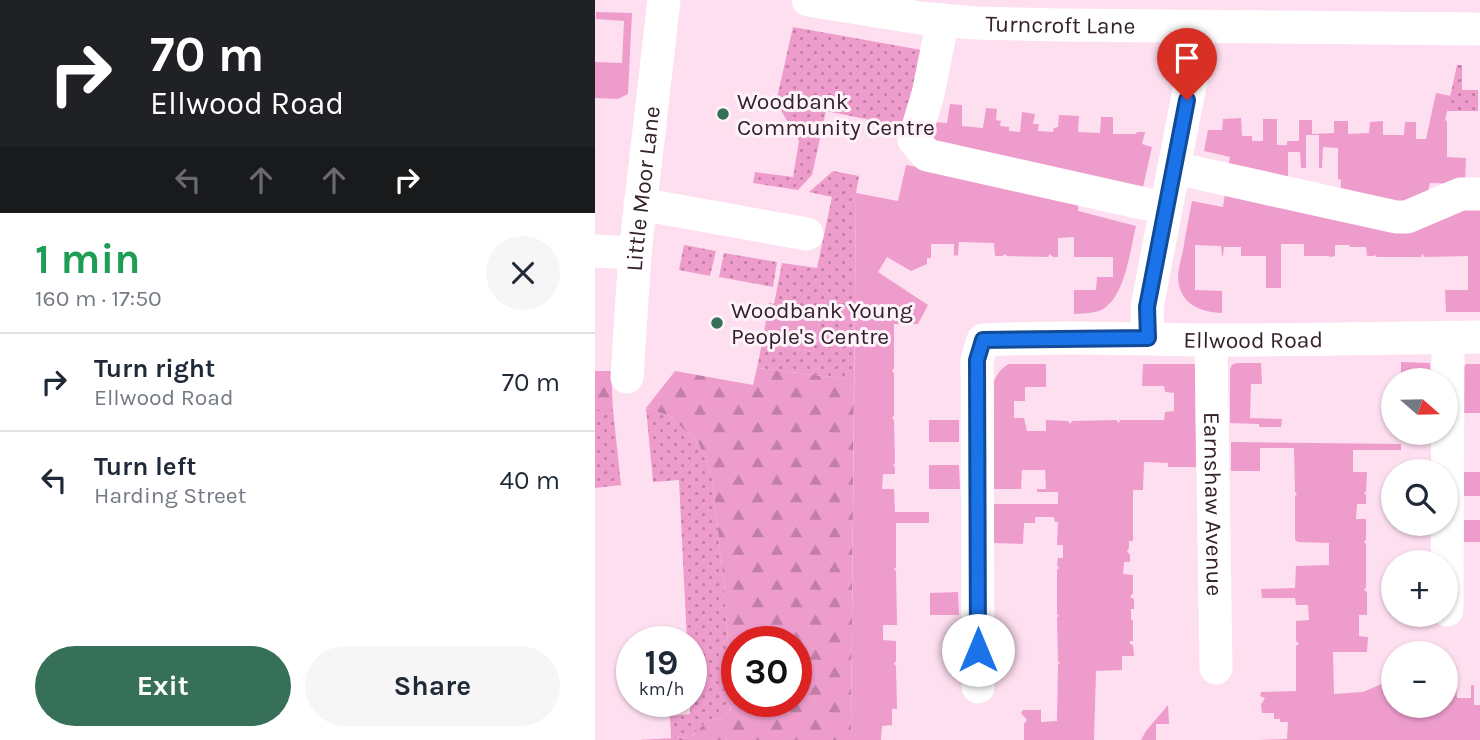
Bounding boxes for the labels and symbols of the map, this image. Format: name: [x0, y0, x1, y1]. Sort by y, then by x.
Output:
street label: Turncroft Lane: [985, 10, 1135, 40]
pin: [1157, 28, 1217, 100]
place label: Woodbank Community Centre: [737, 88, 935, 141]
street label: Little Moor Lane: [621, 105, 666, 272]
marker: Woodbank Community Centre: [715, 106, 731, 122]
place label: Woodbank Young People's Centre: [731, 297, 913, 350]
marker: Woodbank Young People's Centre: [709, 315, 725, 331]
street label: Ellwood Road: [1183, 326, 1323, 354]
north arrow: [1381, 368, 1458, 444]
street label: Earnshaw Avenue: [1198, 412, 1228, 596]
position arrow: [941, 613, 1015, 687]
speed limit sign: 30: [721, 626, 812, 717]

